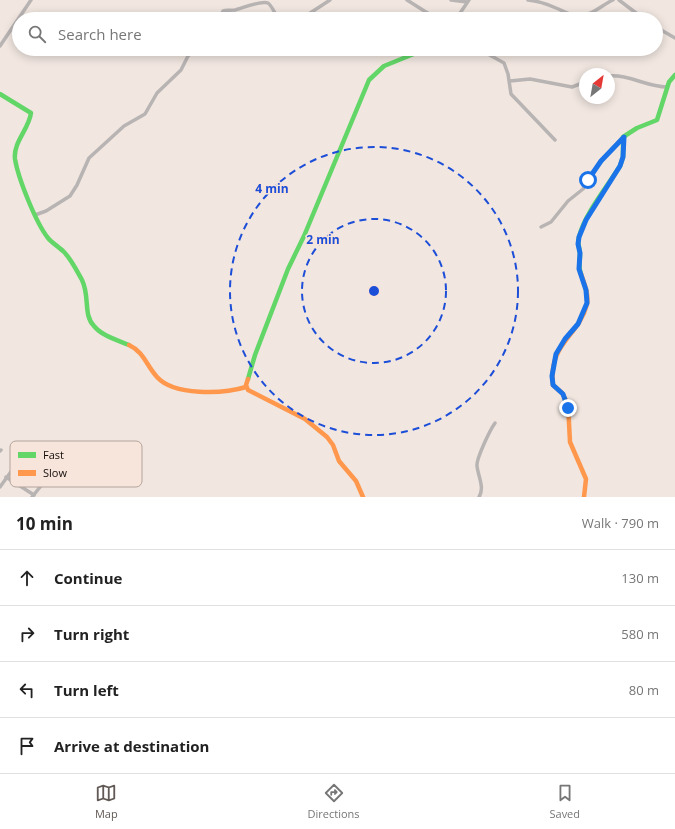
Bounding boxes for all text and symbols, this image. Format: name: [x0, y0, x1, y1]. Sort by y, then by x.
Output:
search box: [12, 12, 663, 56]
icon: search: [26, 23, 48, 45]
text: Search here: [58, 24, 142, 44]
north arrow: [579, 68, 615, 104]
route start: [579, 171, 597, 189]
text: 4 min: [255, 180, 289, 197]
text: 2 min: [306, 231, 340, 248]
centre of rings: [367, 284, 381, 298]
route end: [559, 399, 577, 417]
legend: [10, 441, 142, 487]
text: Fast: [43, 447, 64, 462]
text: Slow: [43, 465, 67, 480]
text: 10 min: [16, 512, 73, 535]
text: Walk · 790 m: [582, 514, 659, 532]
icon: ahead: [16, 567, 38, 589]
text: Continue: [54, 568, 122, 588]
text: 130 m: [621, 569, 659, 587]
icon: right: [16, 623, 38, 645]
text: Turn right: [54, 624, 129, 644]
text: 580 m: [621, 625, 659, 643]
icon: left: [16, 679, 38, 701]
text: Turn left: [54, 680, 119, 700]
text: 80 m: [629, 681, 659, 699]
icon: arrive: [16, 735, 38, 757]
text: Arrive at destination: [54, 736, 209, 756]
tab: Map: [95, 782, 118, 821]
tab: Directions: [308, 782, 360, 821]
tab: Saved: [549, 782, 580, 821]

